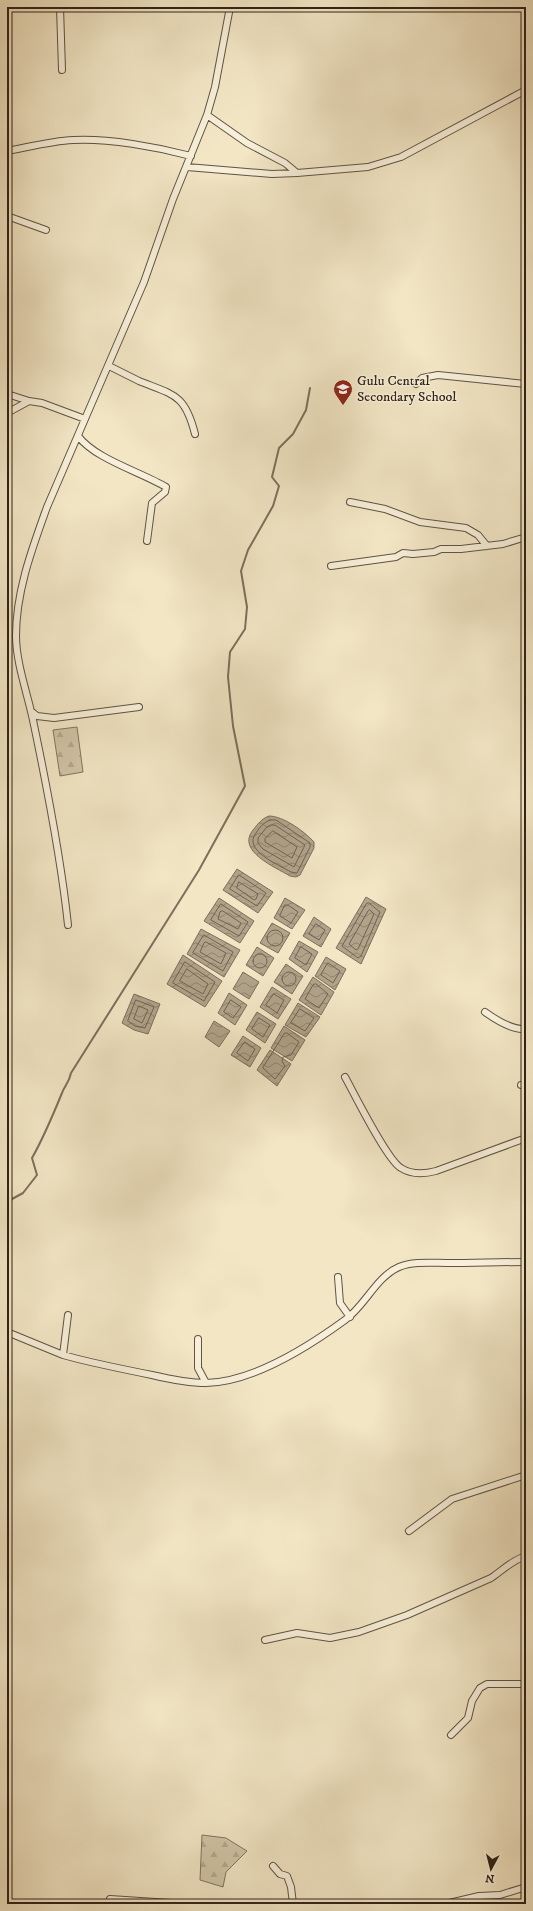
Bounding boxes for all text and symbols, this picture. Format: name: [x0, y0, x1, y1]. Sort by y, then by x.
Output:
place label: Gulu Central Secondary School: [357, 372, 457, 406]
school or university icon: Gulu Central Secondary School: [332, 378, 354, 406]
north arrow: [471, 1849, 511, 1889]
text: N: [485, 1870, 495, 1885]

